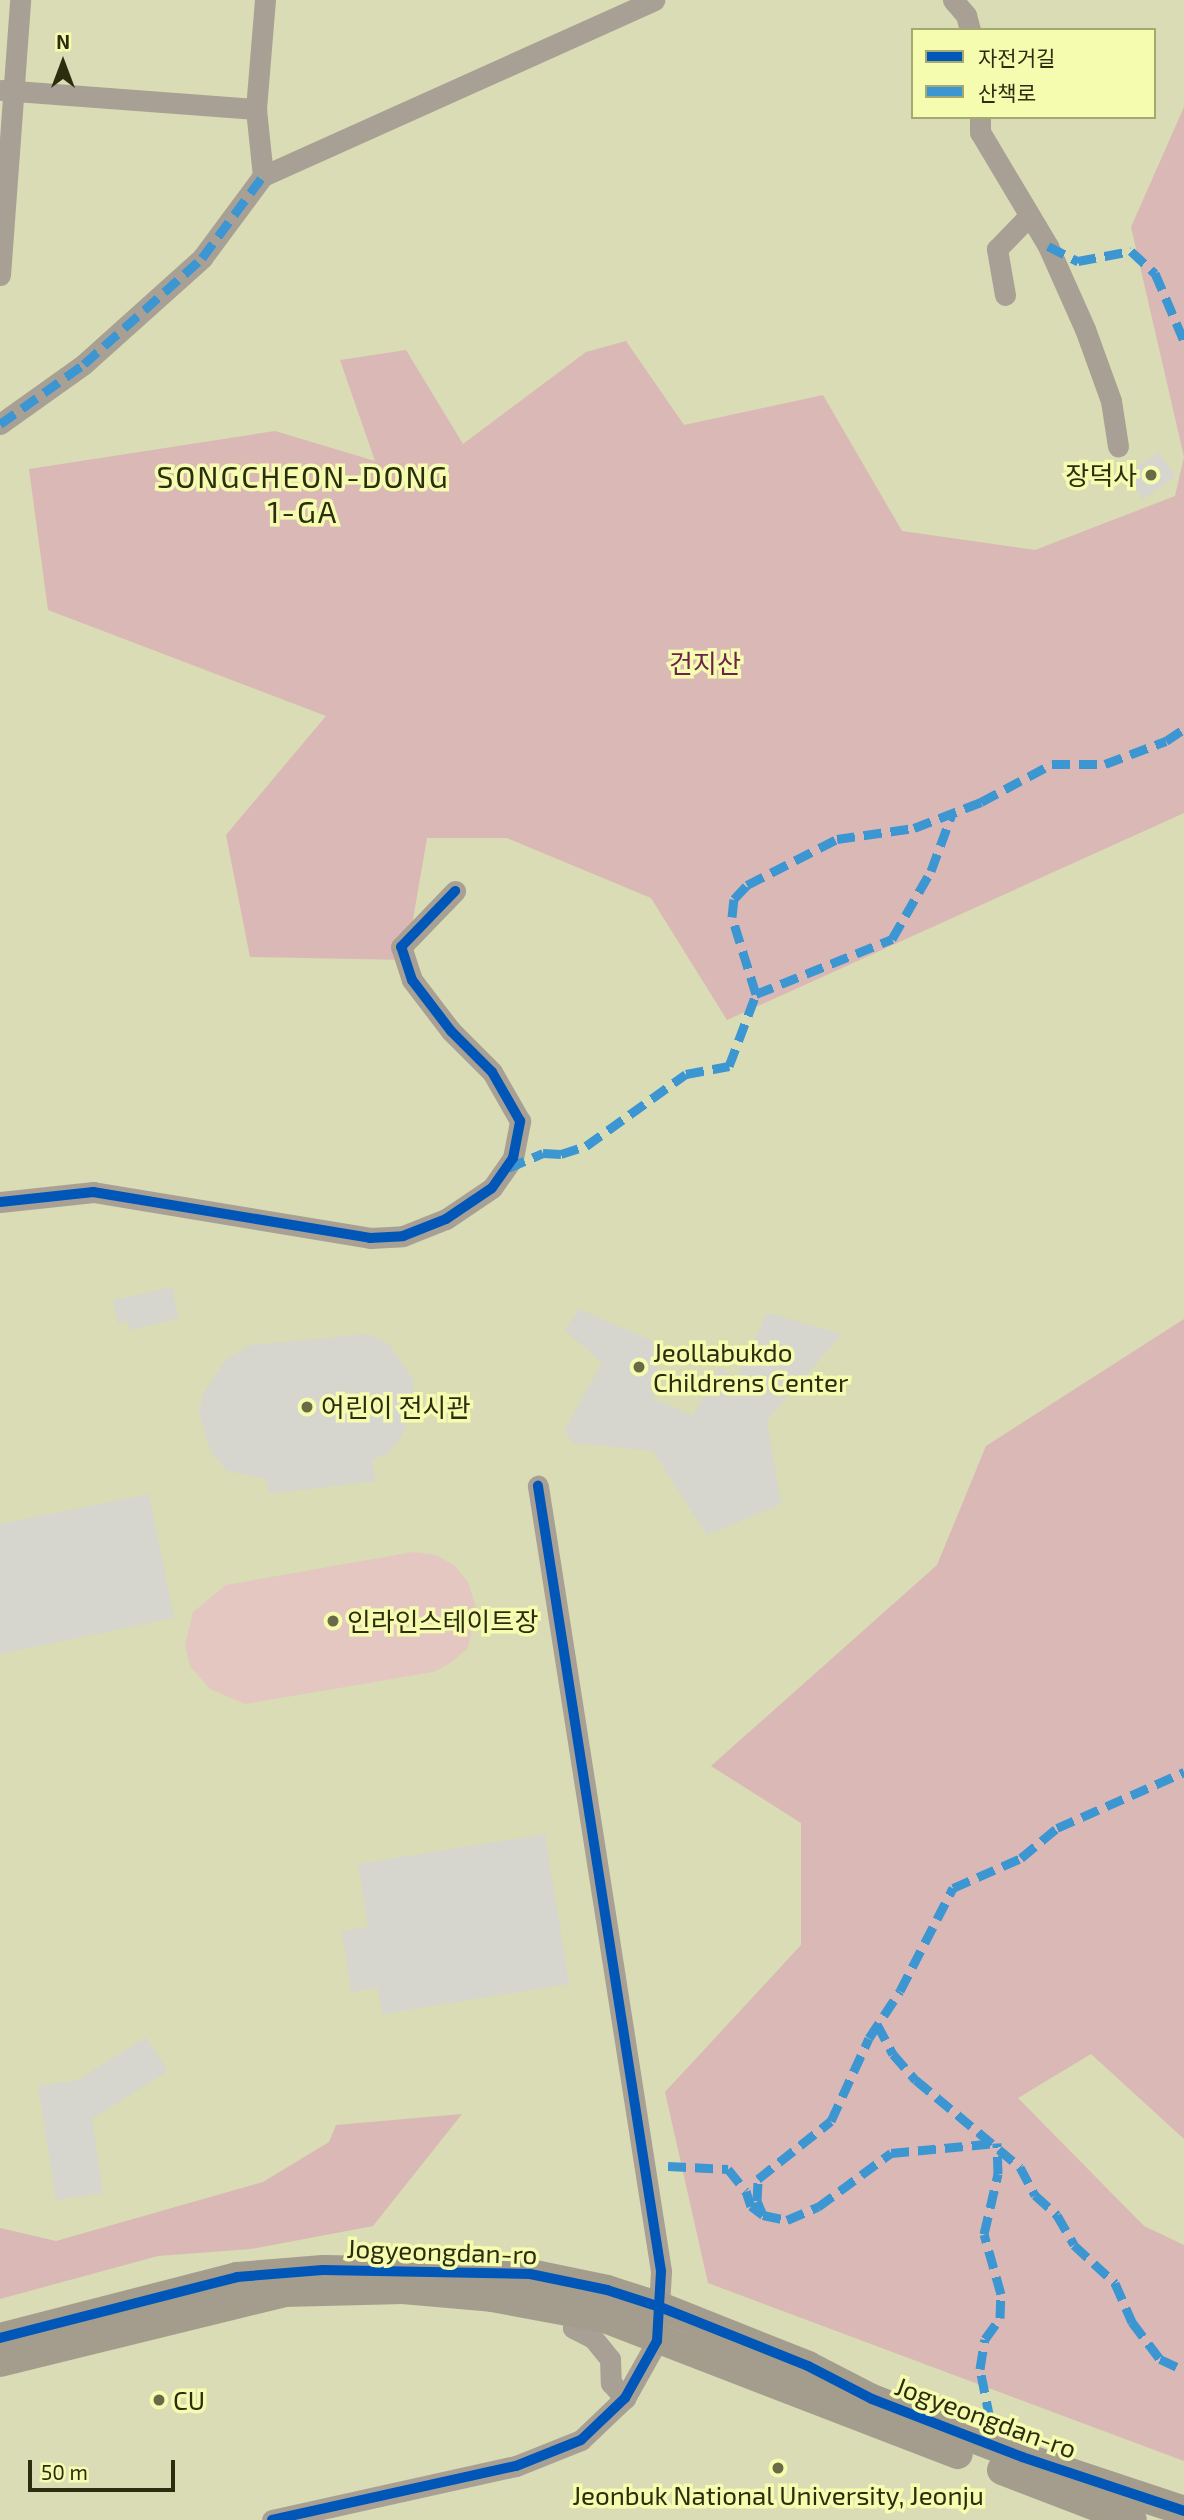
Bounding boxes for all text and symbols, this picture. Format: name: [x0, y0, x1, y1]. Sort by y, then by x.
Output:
north arrow: [28, 28, 98, 98]
legend: [911, 28, 1156, 119]
text: N: [56, 30, 70, 53]
text: 자전거길: [978, 45, 1055, 70]
text: 산책로: [978, 80, 1036, 105]
district label: SONGCHEON-DONG 1-GA: [158, 458, 448, 528]
place label: 장덕사: [1065, 459, 1137, 491]
marker: 장덕사: [1143, 467, 1159, 483]
park label: 건지산: [669, 647, 741, 679]
place label: Jeollabukdo Childrens Center: [653, 1336, 848, 1398]
marker: Jeollabukdo Childrens Center: [631, 1359, 647, 1375]
place label: 어린이 전시관: [321, 1391, 470, 1423]
marker: 어린이 전시관: [299, 1399, 315, 1415]
place label: 인라인스테이트장: [347, 1605, 538, 1637]
marker: 인라인스테이트장: [325, 1613, 341, 1629]
street label: Jogyeongdan-ro: [346, 2232, 538, 2270]
street label: Jogyeongdan-ro: [891, 2370, 1081, 2464]
place label: CU: [173, 2384, 205, 2416]
marker: CU: [151, 2392, 167, 2408]
scale bar: [32, 2446, 178, 2490]
text: 50 m: [41, 2459, 88, 2484]
marker: Jeonbuk National University, Jeonju: [770, 2460, 786, 2476]
place label: Jeonbuk National University, Jeonju: [571, 2479, 985, 2511]

